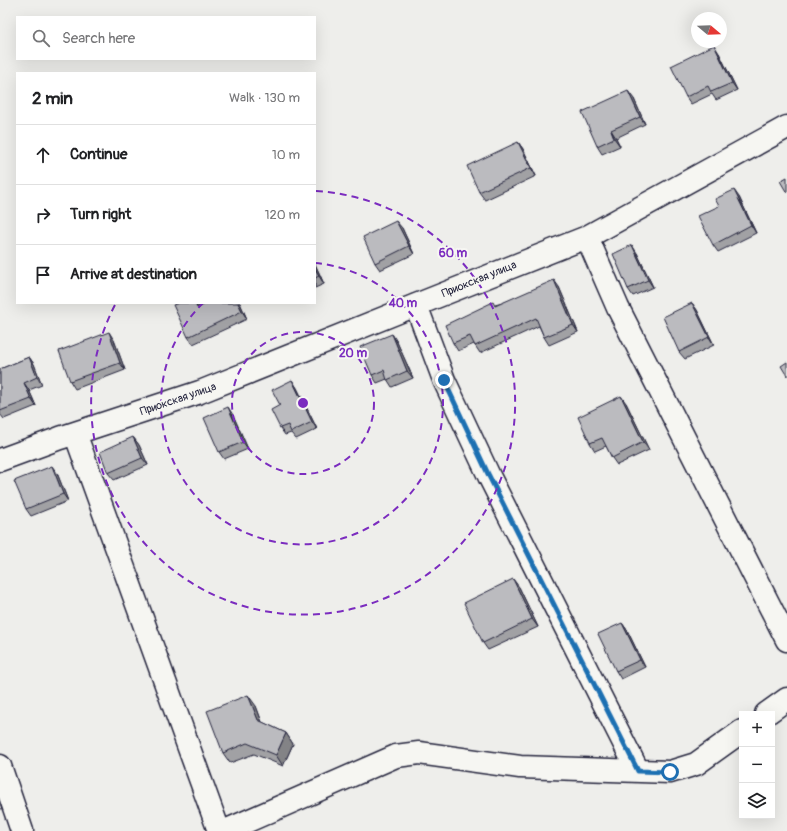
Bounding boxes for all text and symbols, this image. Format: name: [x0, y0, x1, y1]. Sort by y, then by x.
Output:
north arrow: [691, 12, 727, 48]
search box: [16, 16, 316, 60]
icon: search: [30, 27, 52, 49]
text: Search here: [62, 29, 135, 48]
text: 2 min: [32, 88, 73, 109]
text: Walk · 130 m: [229, 90, 300, 106]
icon: ahead: [32, 144, 54, 166]
text: Continue: [70, 145, 128, 164]
text: 10 m: [272, 147, 300, 163]
icon: right: [32, 204, 54, 226]
text: Turn right: [70, 205, 131, 224]
text: 120 m: [264, 207, 300, 223]
text: 60 m: [439, 246, 468, 261]
street label: Приокская улица: [440, 258, 518, 300]
icon: arrive: [32, 264, 54, 286]
text: Arrive at destination: [70, 265, 197, 284]
text: 40 m: [388, 296, 418, 311]
text: 20 m: [339, 346, 367, 361]
route end: [435, 371, 453, 389]
street label: Приокская улица: [138, 380, 218, 418]
centre of rings: [296, 396, 310, 410]
map controls: [739, 711, 775, 819]
button: +: [739, 711, 775, 747]
button: −: [739, 747, 775, 783]
route start: [661, 763, 679, 781]
button: layers: [739, 783, 775, 819]

